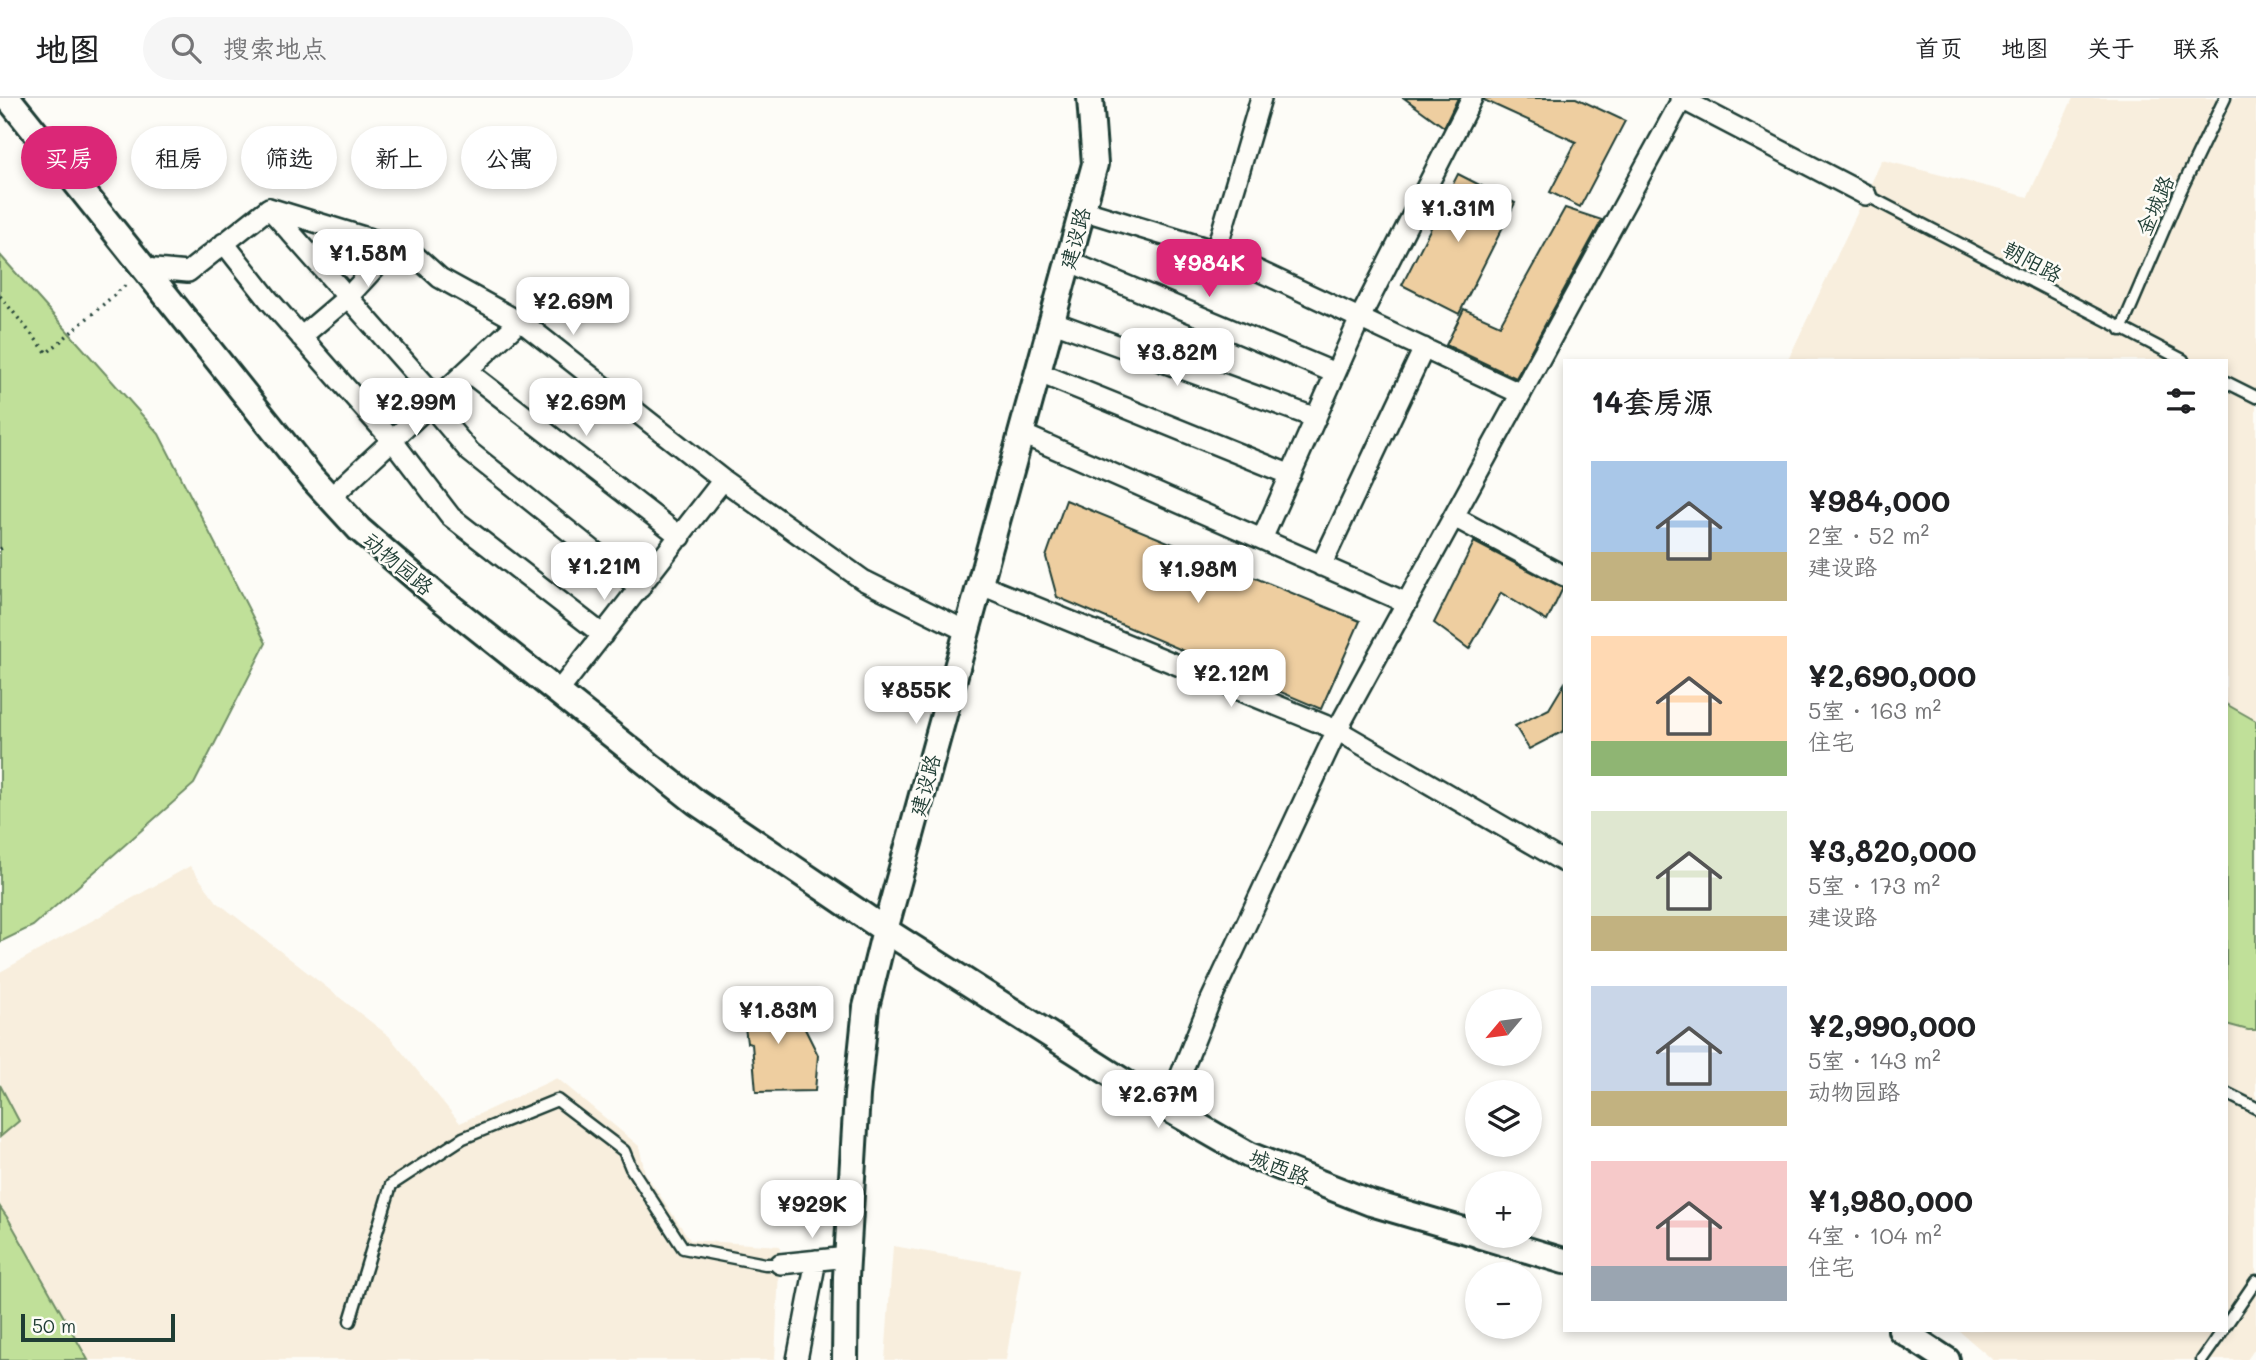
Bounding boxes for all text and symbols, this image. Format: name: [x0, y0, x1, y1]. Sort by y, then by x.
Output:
search box: [143, 17, 633, 80]
text: 地图: [35, 26, 101, 69]
icon: search: [167, 29, 205, 67]
text: 搜索地点: [223, 31, 327, 65]
text: 首页: [1915, 32, 1963, 63]
text: 地图: [2001, 32, 2049, 63]
text: 关于: [2087, 32, 2135, 63]
text: 联系: [2173, 32, 2221, 63]
chip: 买房: [21, 126, 117, 189]
chip: 租房: [131, 126, 227, 189]
chip: 筛选: [241, 126, 337, 189]
chip: 新上: [351, 126, 447, 189]
chip: 公寓: [461, 126, 557, 189]
street label: 金城路: [2129, 171, 2179, 239]
pin: ¥1.31M: [1401, 184, 1515, 244]
text: ¥1.31M: [1421, 192, 1495, 222]
street label: 建设路: [1053, 204, 1095, 272]
pin: ¥1.58M: [311, 230, 425, 289]
street label: 朝阳路: [1999, 234, 2067, 288]
text: ¥1.58M: [329, 237, 407, 267]
pin: ¥984K: [1160, 240, 1258, 299]
text: ¥984K: [1173, 247, 1245, 277]
pin: ¥2.69M: [516, 278, 630, 337]
text: ¥2.69M: [532, 285, 614, 315]
pin: ¥3.82M: [1120, 328, 1234, 388]
text: ¥3.82M: [1136, 336, 1218, 366]
pin: ¥2.99M: [359, 378, 473, 438]
pin: ¥2.69M: [529, 378, 643, 438]
text: 14套房源: [1591, 381, 1713, 421]
icon: filters: [2162, 382, 2200, 420]
text: ¥2.99M: [375, 386, 457, 416]
text: ¥2.69M: [545, 386, 627, 416]
text: ¥984,000: [1808, 480, 1950, 520]
icon: home: [1647, 489, 1731, 573]
text: 2室 · 52 m²: [1808, 520, 1929, 550]
street label: 动物园路: [358, 526, 440, 600]
pin: ¥1.21M: [547, 542, 661, 602]
pin: ¥1.98M: [1141, 546, 1255, 605]
text: ¥1.21M: [567, 550, 641, 580]
text: 建设路: [1808, 551, 1877, 581]
text: ¥1.98M: [1158, 553, 1238, 583]
pin: ¥2.12M: [1174, 650, 1288, 709]
text: ¥2,690,000: [1808, 655, 1976, 695]
text: ¥2.12M: [1193, 657, 1269, 687]
icon: home: [1647, 664, 1731, 748]
pin: ¥855K: [867, 666, 965, 726]
text: ¥855K: [880, 674, 952, 704]
text: 5室 · 163 m²: [1808, 695, 1941, 725]
text: 住宅: [1808, 726, 1854, 756]
street label: 建设路: [903, 751, 945, 819]
text: ¥3,820,000: [1808, 830, 1977, 870]
icon: home: [1647, 839, 1731, 923]
text: 5室 · 173 m²: [1808, 870, 1940, 900]
text: 建设路: [1808, 901, 1877, 931]
pin: ¥1.83M: [721, 986, 835, 1046]
north arrow: [1465, 989, 1542, 1066]
map controls: [1465, 989, 1542, 1339]
text: ¥1.83M: [738, 994, 818, 1024]
text: ¥2,990,000: [1808, 1005, 1976, 1045]
icon: home: [1647, 1014, 1731, 1098]
text: 5室 · 143 m²: [1808, 1045, 1941, 1075]
pin: ¥2.67M: [1101, 1070, 1215, 1130]
text: 动物园路: [1808, 1076, 1900, 1106]
text: ¥2.67M: [1118, 1078, 1198, 1108]
button: layers: [1465, 1080, 1542, 1157]
street label: 城西路: [1246, 1142, 1314, 1190]
button: +: [1465, 1171, 1542, 1248]
pin: ¥929K: [763, 1180, 861, 1240]
text: ¥1,980,000: [1808, 1180, 1973, 1220]
text: ¥929K: [777, 1188, 847, 1218]
icon: home: [1647, 1189, 1731, 1273]
text: 4室 · 104 m²: [1808, 1220, 1942, 1250]
text: 住宅: [1808, 1251, 1854, 1281]
button: −: [1465, 1262, 1542, 1339]
scale bar: [21, 1311, 175, 1343]
text: 50 m: [32, 1313, 76, 1338]

